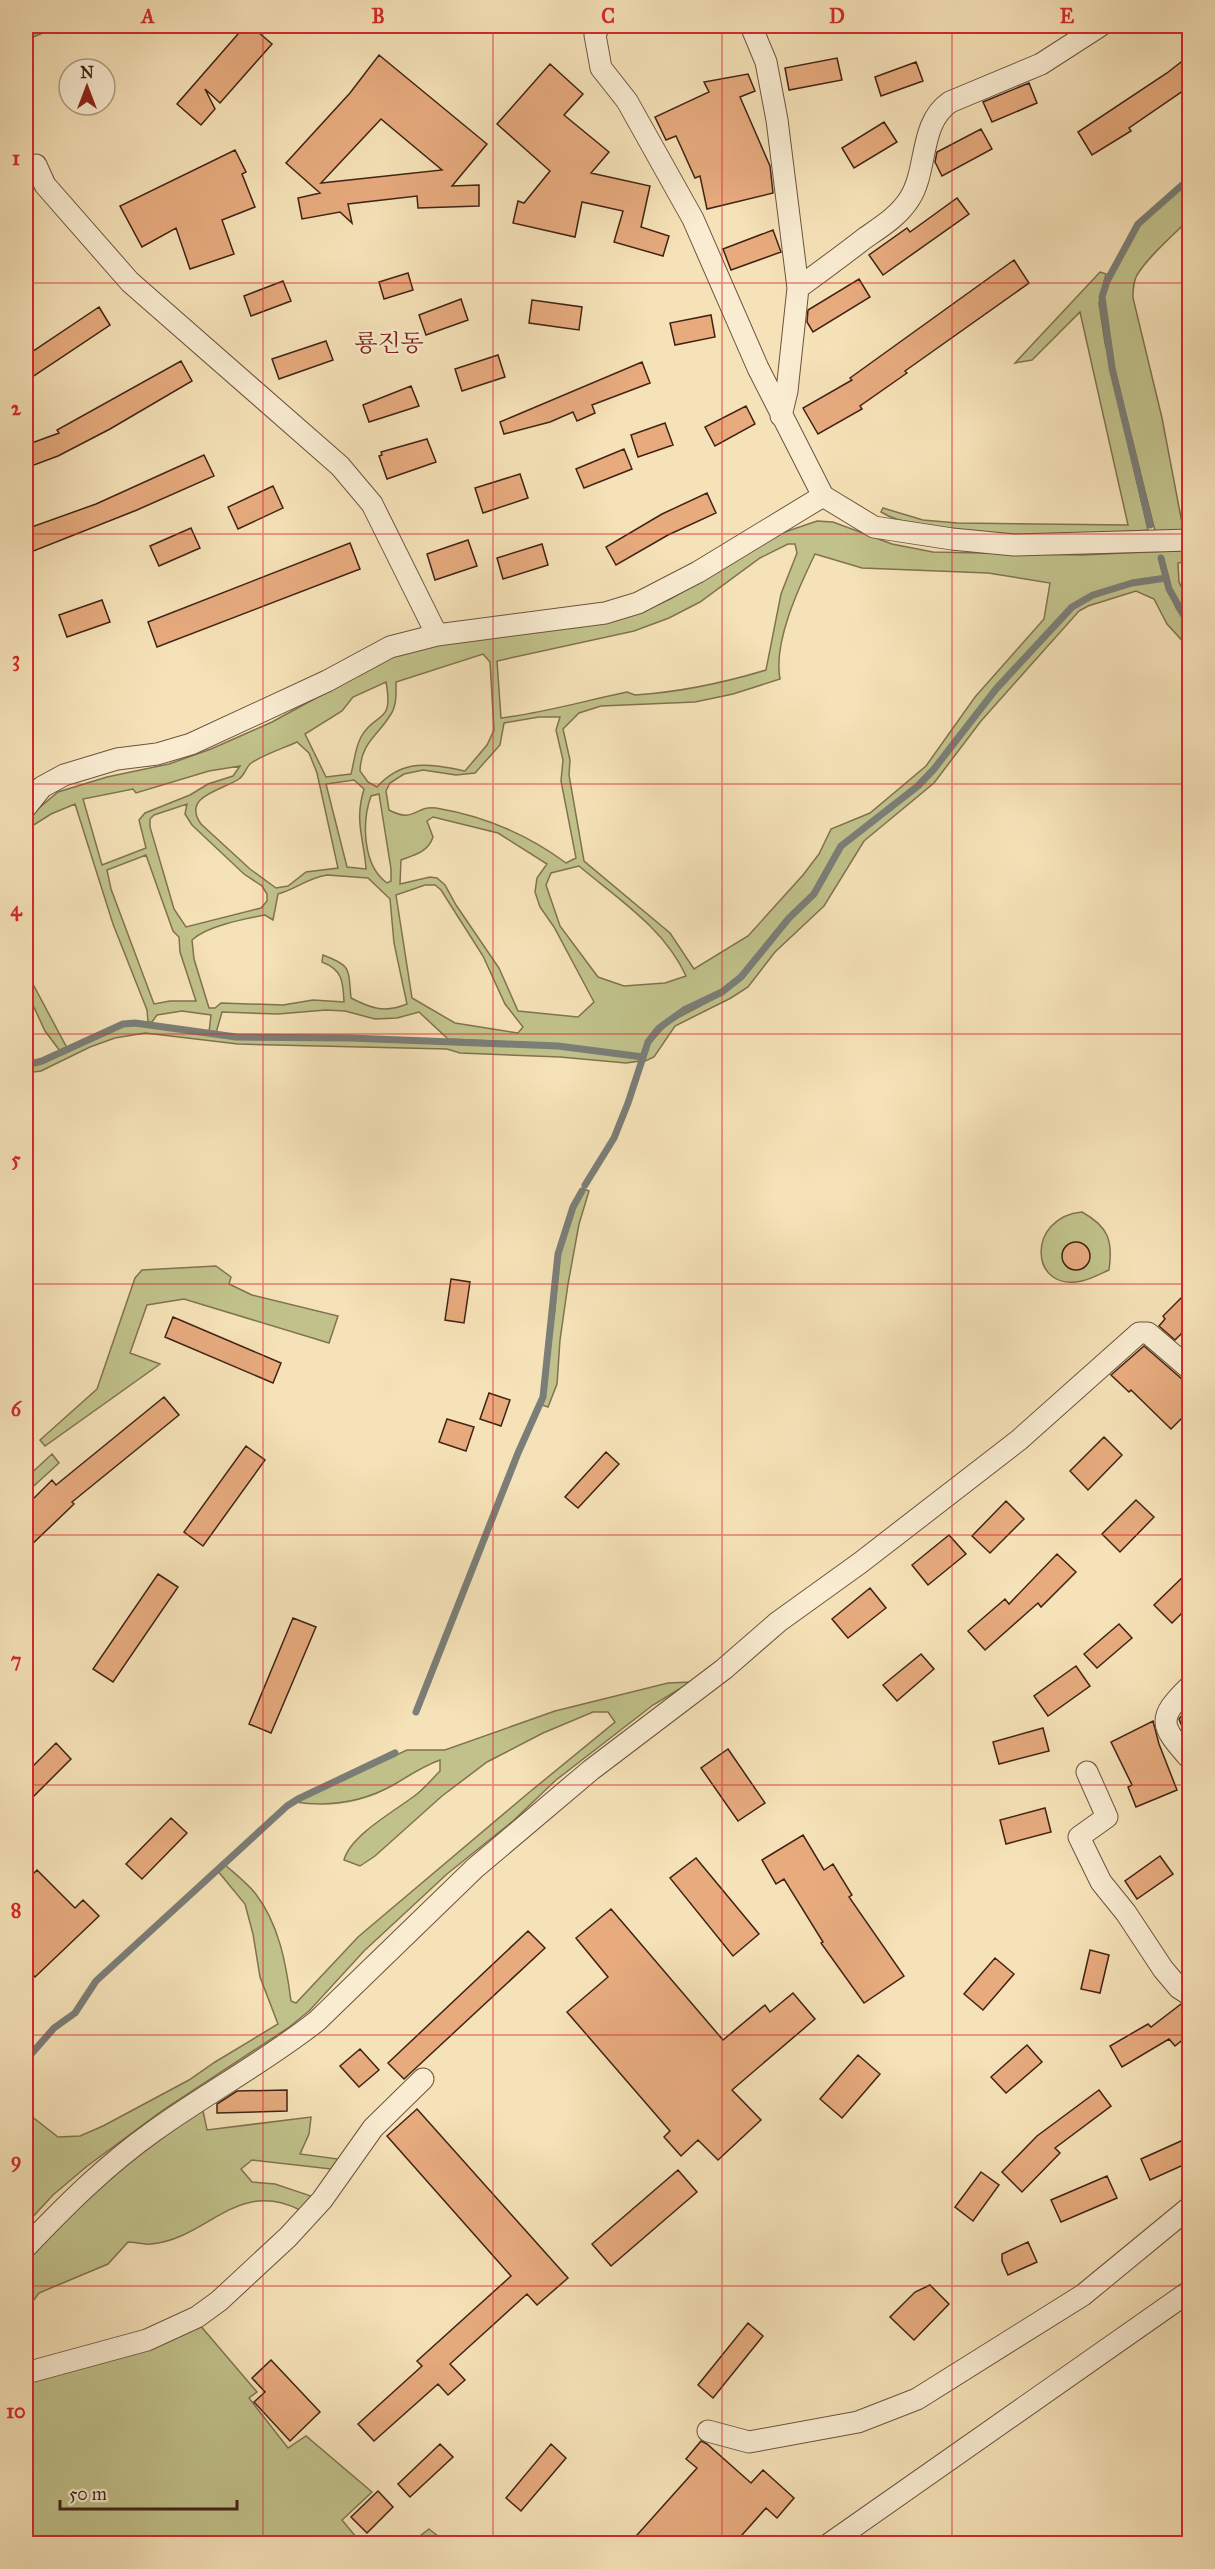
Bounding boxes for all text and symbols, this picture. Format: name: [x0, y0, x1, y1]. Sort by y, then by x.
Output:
text: A: [139, 4, 155, 28]
text: B: [371, 4, 385, 28]
text: C: [601, 4, 615, 28]
text: D: [829, 4, 845, 28]
text: E: [1060, 4, 1075, 28]
north arrow: [57, 57, 117, 117]
text: N: [80, 63, 94, 82]
text: 1: [12, 146, 20, 170]
district label: 룡진동: [354, 328, 424, 358]
text: 2: [11, 396, 22, 420]
text: 3: [12, 647, 20, 672]
text: 4: [10, 897, 22, 922]
text: 5: [11, 1147, 21, 1171]
text: 6: [11, 1397, 23, 1421]
text: 7: [11, 1648, 22, 1672]
text: 8: [11, 1898, 21, 1922]
text: 9: [11, 2148, 21, 2173]
text: 10: [6, 2399, 26, 2423]
scale bar: [60, 2473, 237, 2511]
text: 50 m: [69, 2483, 107, 2505]

